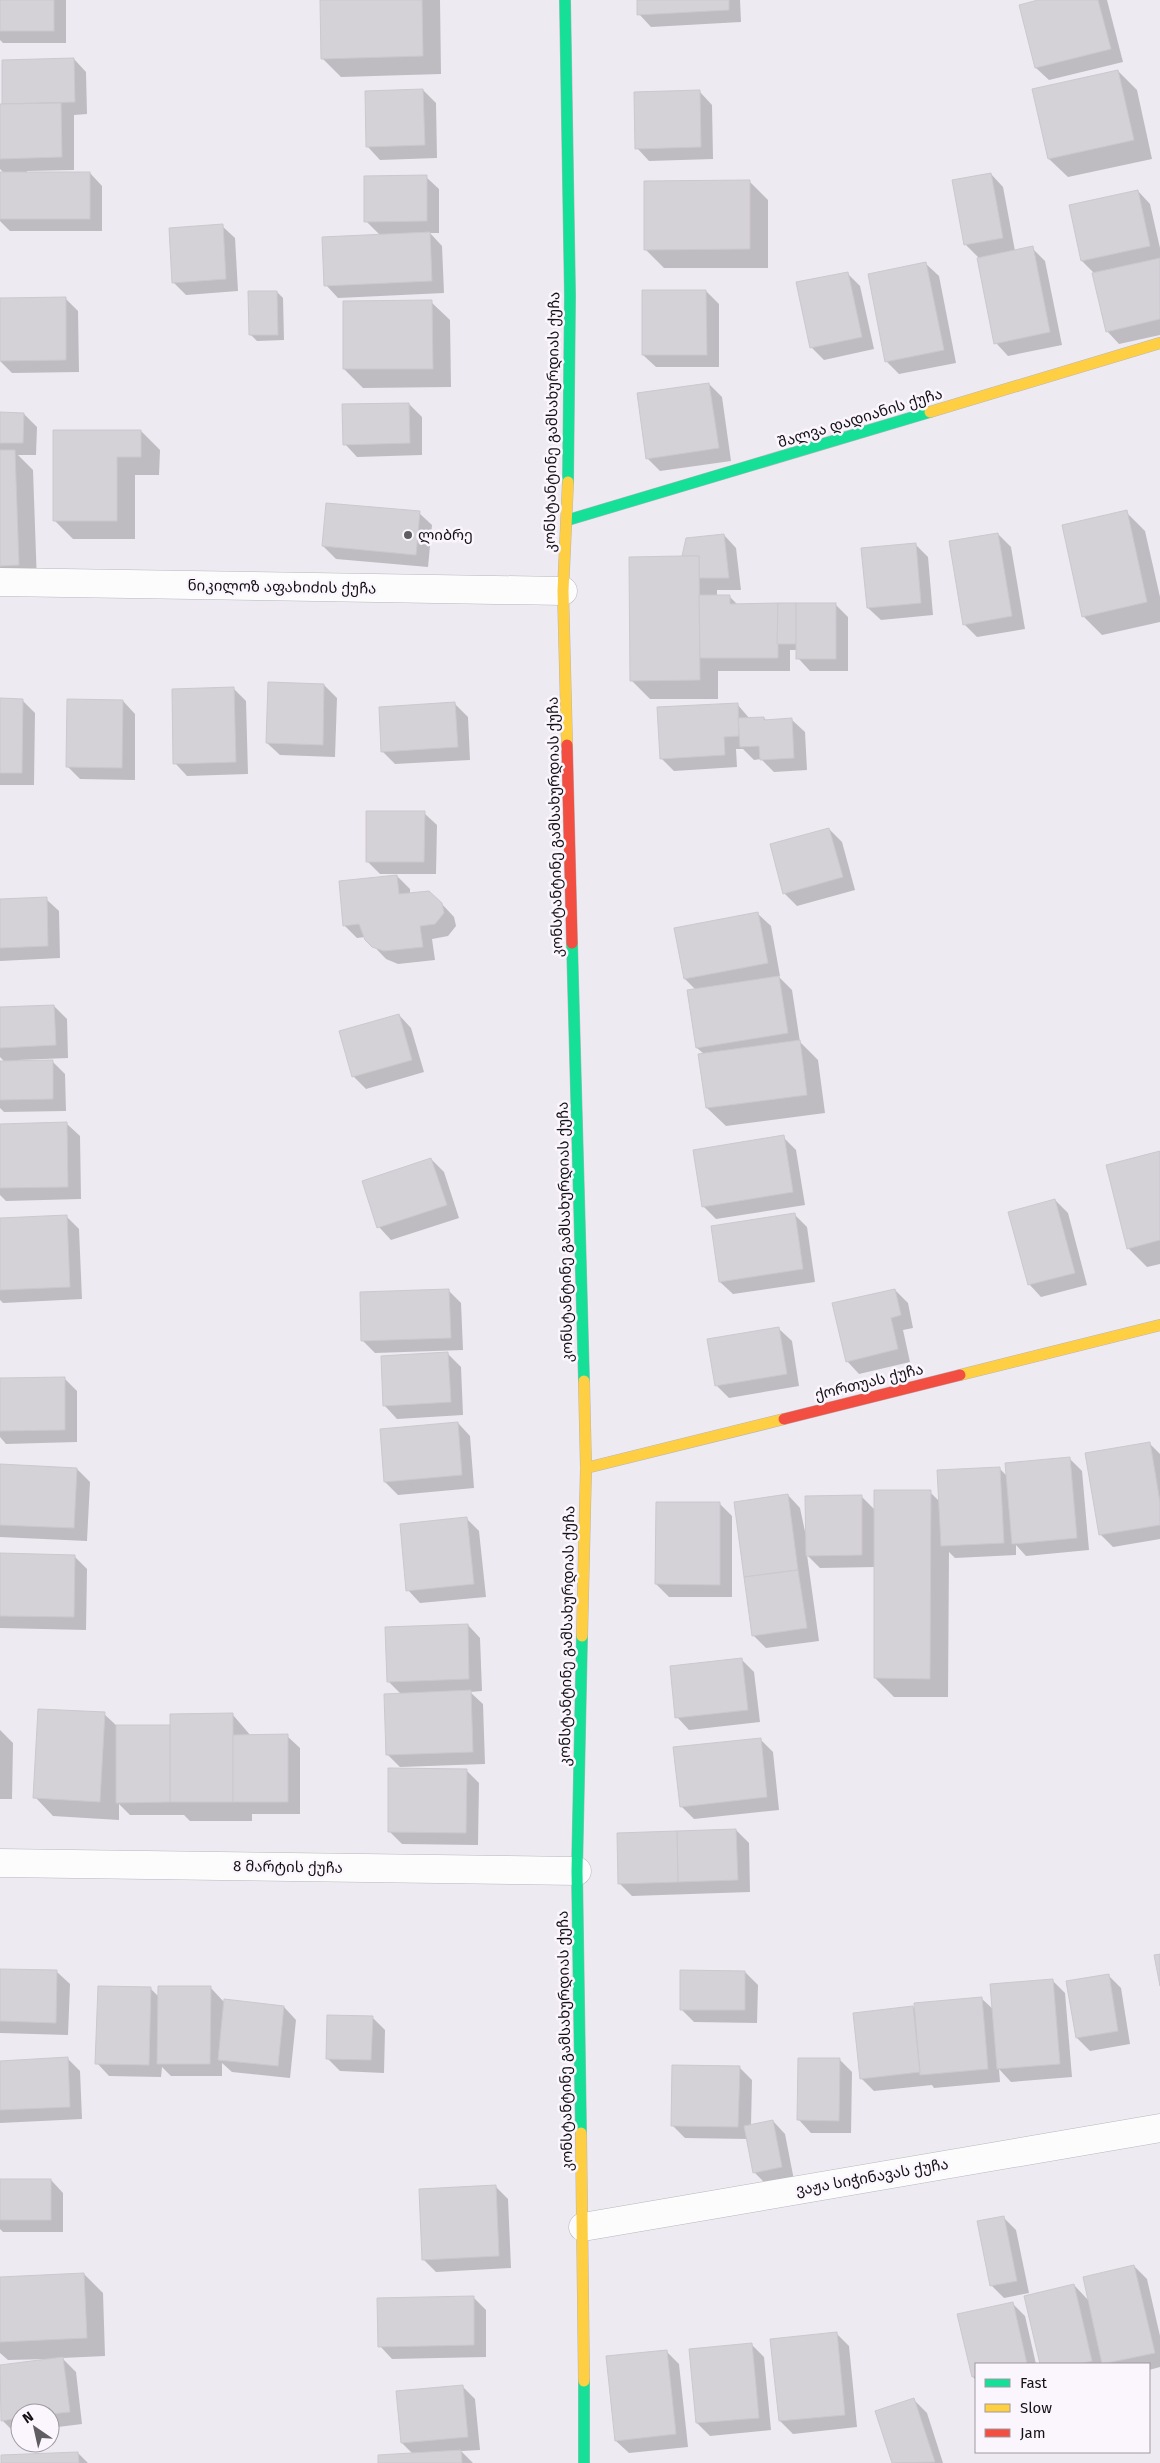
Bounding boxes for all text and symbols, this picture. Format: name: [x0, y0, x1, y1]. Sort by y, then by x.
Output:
street label: კონსტანტინე გამსახურდიას ქუჩა: [541, 291, 563, 553]
street label: შალვა დადიანის ქუჩა: [775, 384, 945, 452]
place label: ლიბრე: [418, 526, 473, 544]
marker: ლიბრე: [402, 529, 414, 541]
street label: ნიკილოზ აფახიძის ქუჩა: [187, 576, 377, 598]
street label: კონსტანტინე გამსახურდიას ქუჩა: [544, 696, 566, 958]
street label: კონსტანტინე გამსახურდიას ქუჩა: [554, 1101, 576, 1363]
street label: ქორთუას ქუჩა: [813, 1360, 925, 1404]
street label: კონსტანტინე გამსახურდიას ქუჩა: [556, 1505, 578, 1767]
street label: 8 მარტის ქუჩა: [233, 1857, 343, 1877]
street label: კონსტანტინე გამსახურდიას ქუჩა: [554, 1910, 576, 2172]
street label: ვაჟა სიჭინავას ქუჩა: [794, 2155, 950, 2199]
legend: [975, 2363, 1150, 2453]
text: Fast: [1020, 2374, 1047, 2392]
text: Slow: [1020, 2399, 1052, 2417]
north arrow: [10, 2403, 60, 2453]
text: N: [19, 2408, 37, 2427]
text: Jam: [1020, 2424, 1046, 2442]

